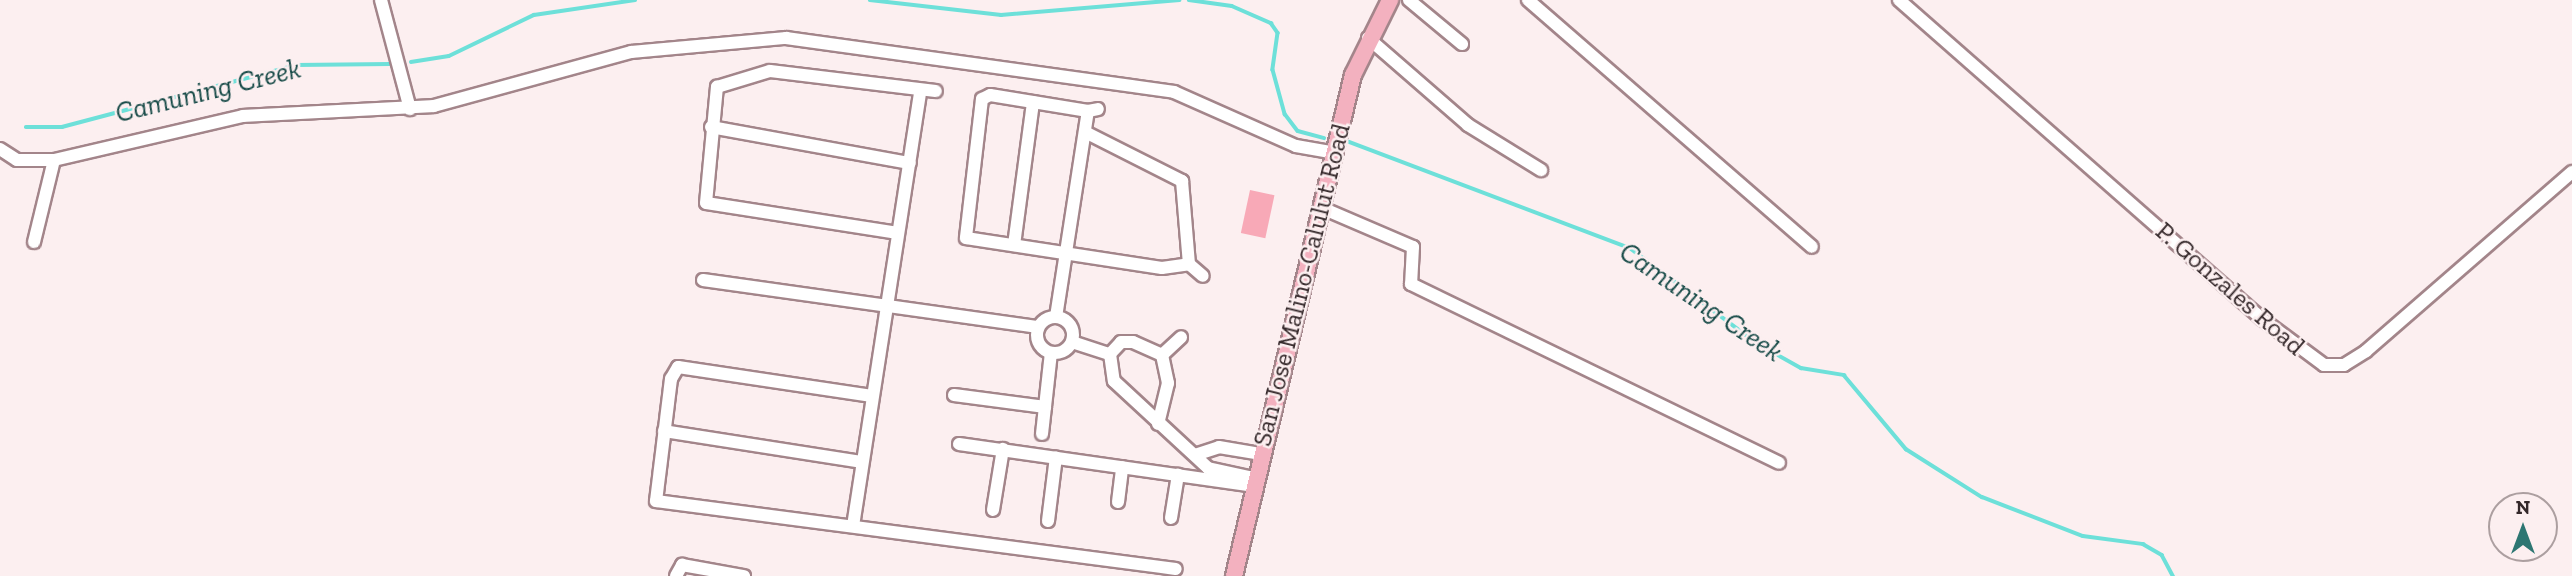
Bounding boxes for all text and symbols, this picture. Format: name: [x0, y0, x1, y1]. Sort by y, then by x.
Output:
water label: Camuning Creek: [112, 52, 304, 130]
street label: San Jose Malino-Calulut Road: [1247, 120, 1357, 450]
street label: P. Gonzales Road: [2149, 216, 2311, 362]
water label: Camuning Creek: [1613, 235, 1789, 369]
north arrow: [2488, 492, 2558, 562]
text: N: [2516, 496, 2530, 519]

